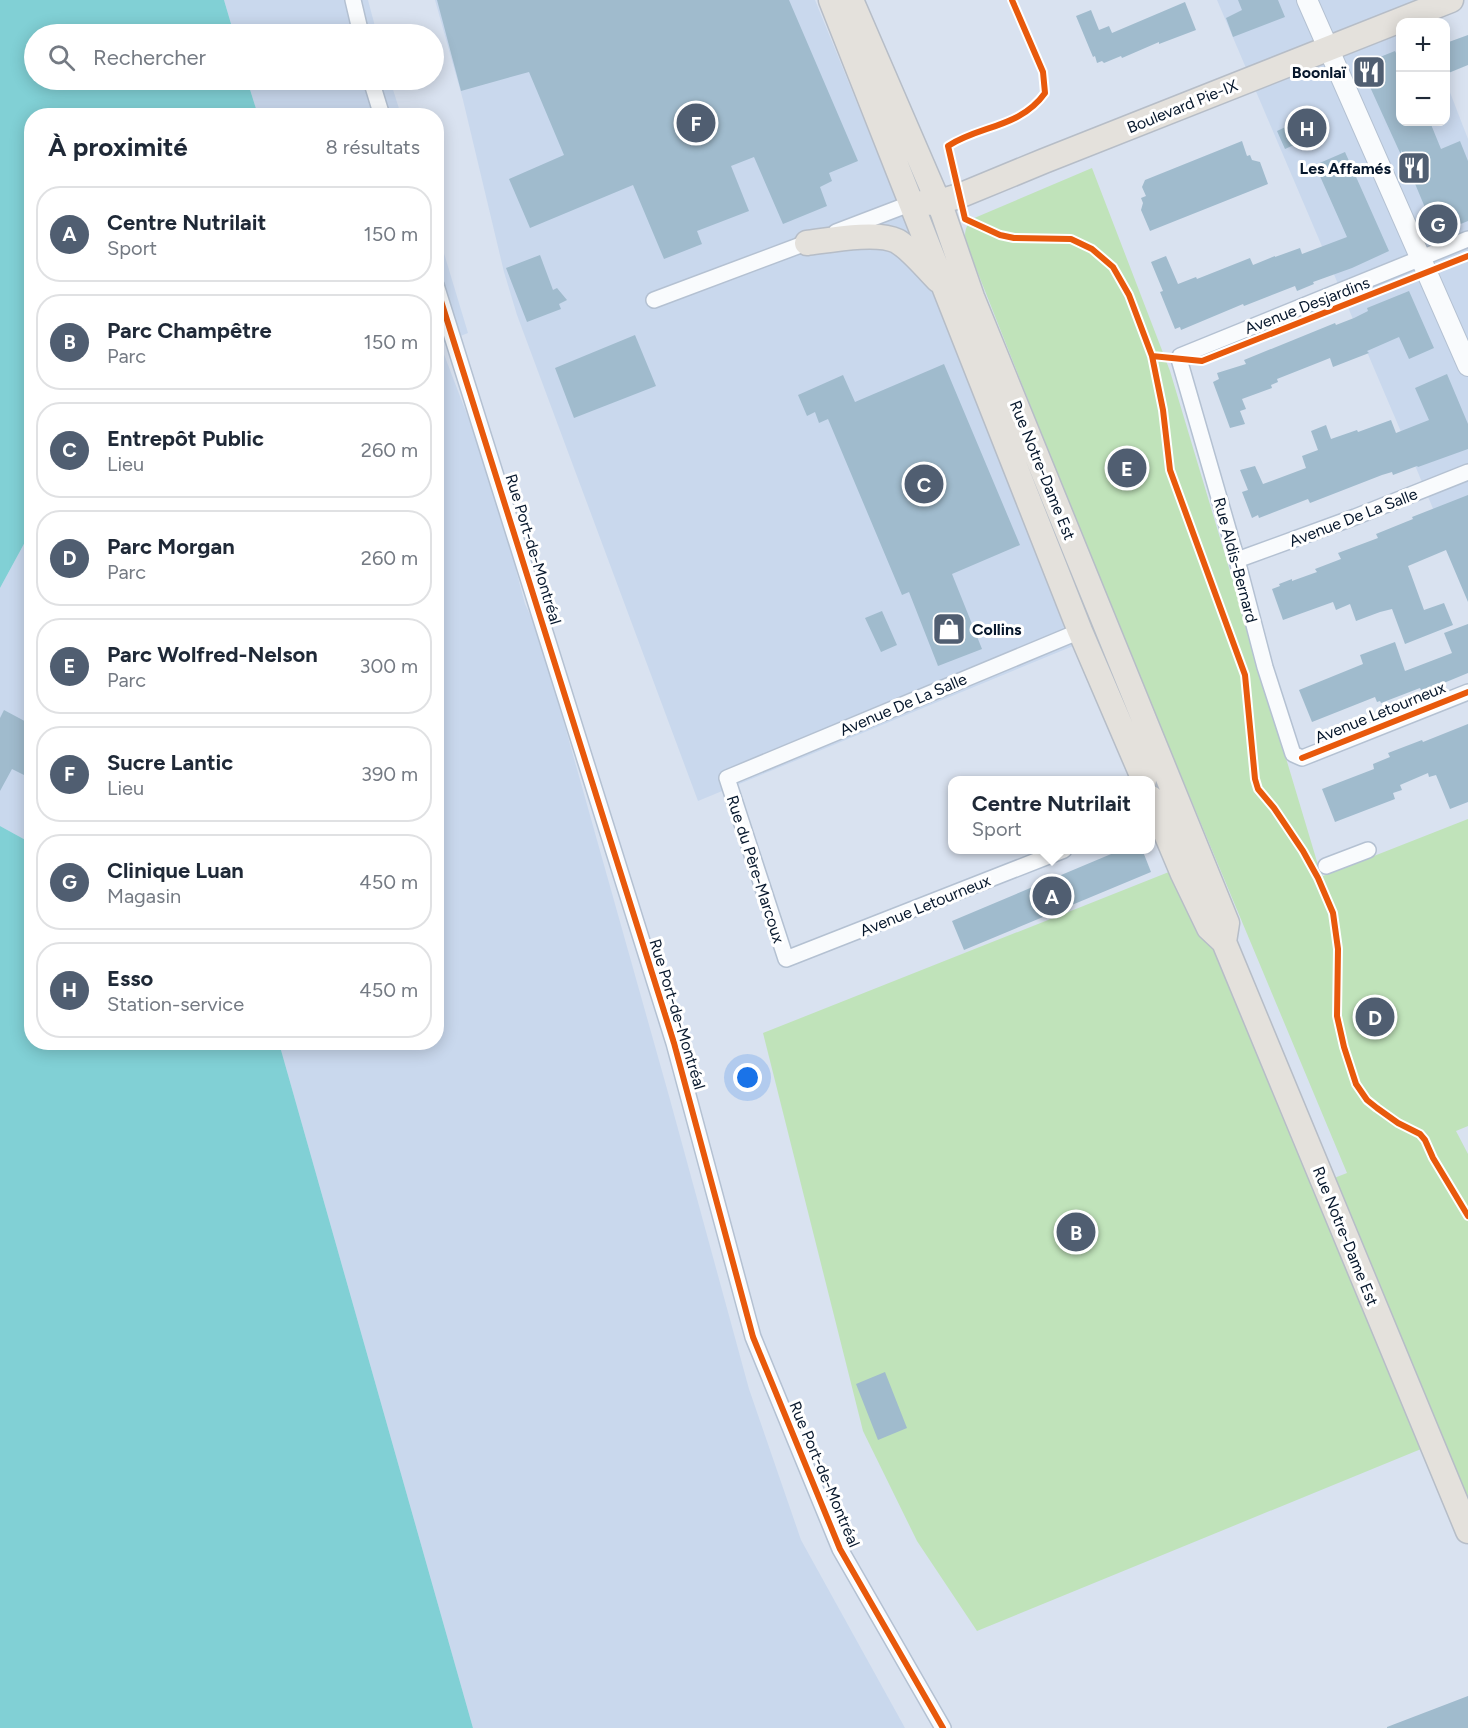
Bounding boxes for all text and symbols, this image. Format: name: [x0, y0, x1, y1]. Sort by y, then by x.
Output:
map controls: [1396, 18, 1450, 126]
button: +: [1396, 18, 1450, 72]
search box: [24, 24, 444, 90]
icon: search: [45, 41, 78, 74]
text: Rechercher: [93, 44, 206, 71]
restaurant icon: Boonlaï: [1351, 54, 1387, 90]
place label: Boonlaï: [1292, 63, 1347, 82]
button: −: [1396, 72, 1450, 126]
street label: Boulevard Pie-IX: [1124, 76, 1240, 137]
pin: F: [676, 100, 716, 146]
pin: H: [1288, 106, 1326, 150]
text: À proximité: [48, 131, 188, 163]
text: 8 résultats: [326, 135, 420, 159]
restaurant icon: Les Affamés: [1396, 150, 1432, 186]
place label: Les Affamés: [1300, 159, 1392, 178]
pin: G: [1418, 202, 1458, 246]
text: Centre Nutrilait: [107, 209, 266, 236]
text: A: [62, 222, 77, 246]
text: 150 m: [363, 222, 418, 246]
text: Sport: [107, 236, 157, 260]
street label: Avenue Desjardins: [1242, 273, 1372, 338]
text: Parc Champêtre: [107, 317, 272, 344]
text: B: [63, 330, 76, 354]
text: 150 m: [363, 330, 418, 354]
text: Parc: [107, 344, 146, 368]
street label: Rue Notre-Dame Est: [1006, 398, 1079, 543]
text: Entrepôt Public: [107, 425, 264, 452]
text: C: [62, 438, 77, 462]
text: 260 m: [361, 438, 418, 462]
pin: E: [1108, 446, 1146, 490]
text: Lieu: [107, 452, 144, 476]
pin: C: [904, 462, 944, 506]
street label: Rue Port-de-Montréal: [502, 472, 565, 627]
street label: Avenue De La Salle: [1286, 484, 1420, 551]
street label: Rue Aldis-Bernard: [1210, 495, 1261, 625]
text: Parc Morgan: [107, 533, 235, 560]
text: D: [63, 546, 77, 570]
text: 260 m: [361, 546, 418, 570]
text: Parc: [107, 560, 146, 584]
shop icon: Collins: [931, 611, 967, 647]
place label: Collins: [972, 620, 1022, 639]
text: Parc Wolfred-Nelson: [107, 641, 318, 668]
text: E: [64, 654, 75, 678]
text: 300 m: [360, 654, 418, 678]
text: Parc: [107, 668, 146, 692]
street label: Avenue De La Salle: [837, 669, 970, 740]
street label: Avenue Letourneux: [1312, 677, 1449, 747]
text: Sucre Lantic: [107, 749, 233, 776]
text: F: [64, 762, 75, 786]
text: 390 m: [361, 762, 418, 786]
text: Lieu: [107, 776, 144, 800]
popup: [948, 776, 1155, 854]
text: Centre Nutrilait: [972, 790, 1131, 817]
street label: Rue du Père-Marcoux: [723, 793, 788, 946]
text: Sport: [972, 817, 1022, 841]
text: Clinique Luan: [107, 857, 244, 884]
text: G: [62, 870, 77, 894]
text: 450 m: [359, 870, 418, 894]
street label: Avenue Letourneux: [857, 870, 994, 940]
pin: A: [1032, 874, 1072, 918]
text: Magasin: [107, 884, 181, 908]
street label: Rue Port-de-Montréal: [646, 937, 709, 1092]
text: Esso: [107, 965, 153, 992]
text: H: [62, 978, 77, 1002]
text: 450 m: [359, 978, 418, 1002]
text: Station-service: [107, 992, 244, 1016]
pin: D: [1356, 994, 1394, 1040]
your location: [733, 1063, 762, 1092]
street label: Rue Notre-Dame Est: [1309, 1164, 1382, 1309]
pin: B: [1056, 1210, 1096, 1254]
street label: Rue Port-de-Montréal: [785, 1398, 864, 1550]

